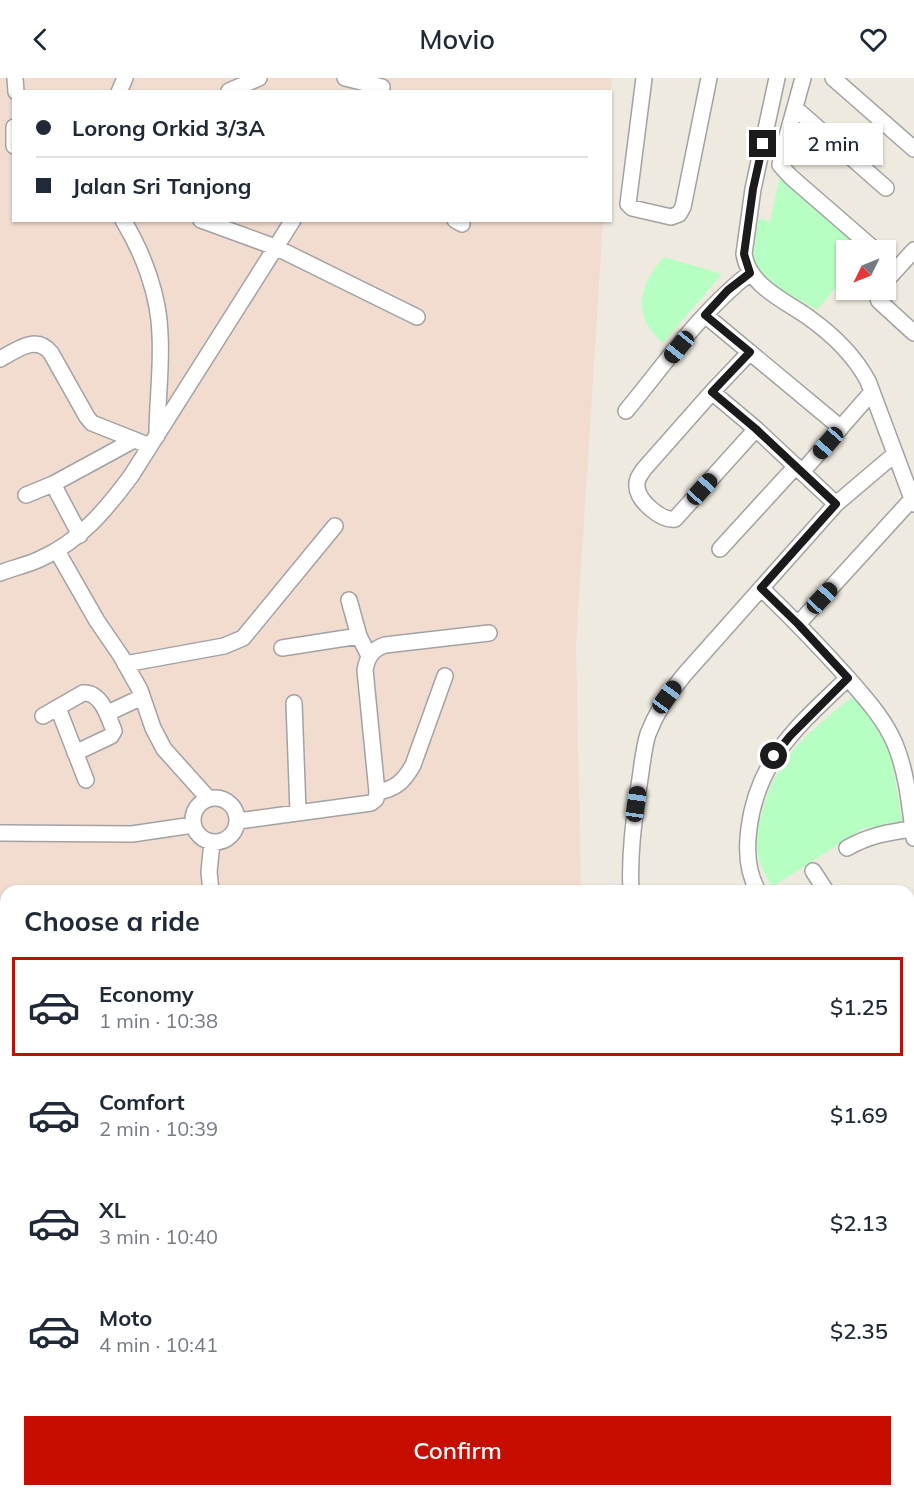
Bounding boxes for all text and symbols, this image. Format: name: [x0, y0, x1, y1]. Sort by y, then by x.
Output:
text: Movio: [419, 22, 495, 56]
icon: back: [24, 23, 57, 56]
icon: heart: [857, 23, 890, 56]
text: Lorong Orkid 3/3A: [72, 114, 265, 142]
callout: 2 min: [784, 123, 883, 165]
route end: [749, 130, 776, 157]
text: 2 min: [808, 131, 859, 156]
text: Jalan Sri Tanjong: [72, 172, 251, 200]
north arrow: [836, 240, 896, 300]
map controls: [836, 240, 896, 300]
car: [661, 327, 697, 367]
car: [809, 424, 847, 462]
car: [683, 470, 721, 508]
car: [803, 579, 841, 617]
car: [649, 677, 685, 717]
route start: [760, 742, 787, 769]
car: [625, 785, 647, 823]
text: Choose a ride: [24, 904, 200, 938]
icon: car: [27, 980, 81, 1034]
text: Economy: [99, 980, 194, 1008]
text: $1.25: [830, 993, 888, 1021]
text: 1 min · 10:38: [99, 1008, 218, 1033]
icon: car: [27, 1088, 81, 1142]
text: Comfort: [99, 1088, 185, 1116]
text: $1.69: [830, 1101, 888, 1129]
text: 2 min · 10:39: [99, 1116, 218, 1141]
icon: car: [27, 1196, 81, 1250]
text: XL: [99, 1196, 126, 1224]
text: $2.13: [830, 1209, 888, 1237]
text: 3 min · 10:40: [99, 1224, 218, 1249]
icon: car: [27, 1304, 81, 1358]
text: Moto: [99, 1304, 152, 1332]
text: $2.35: [830, 1317, 888, 1345]
text: 4 min · 10:41: [99, 1332, 218, 1357]
button: Confirm: [24, 1416, 891, 1485]

